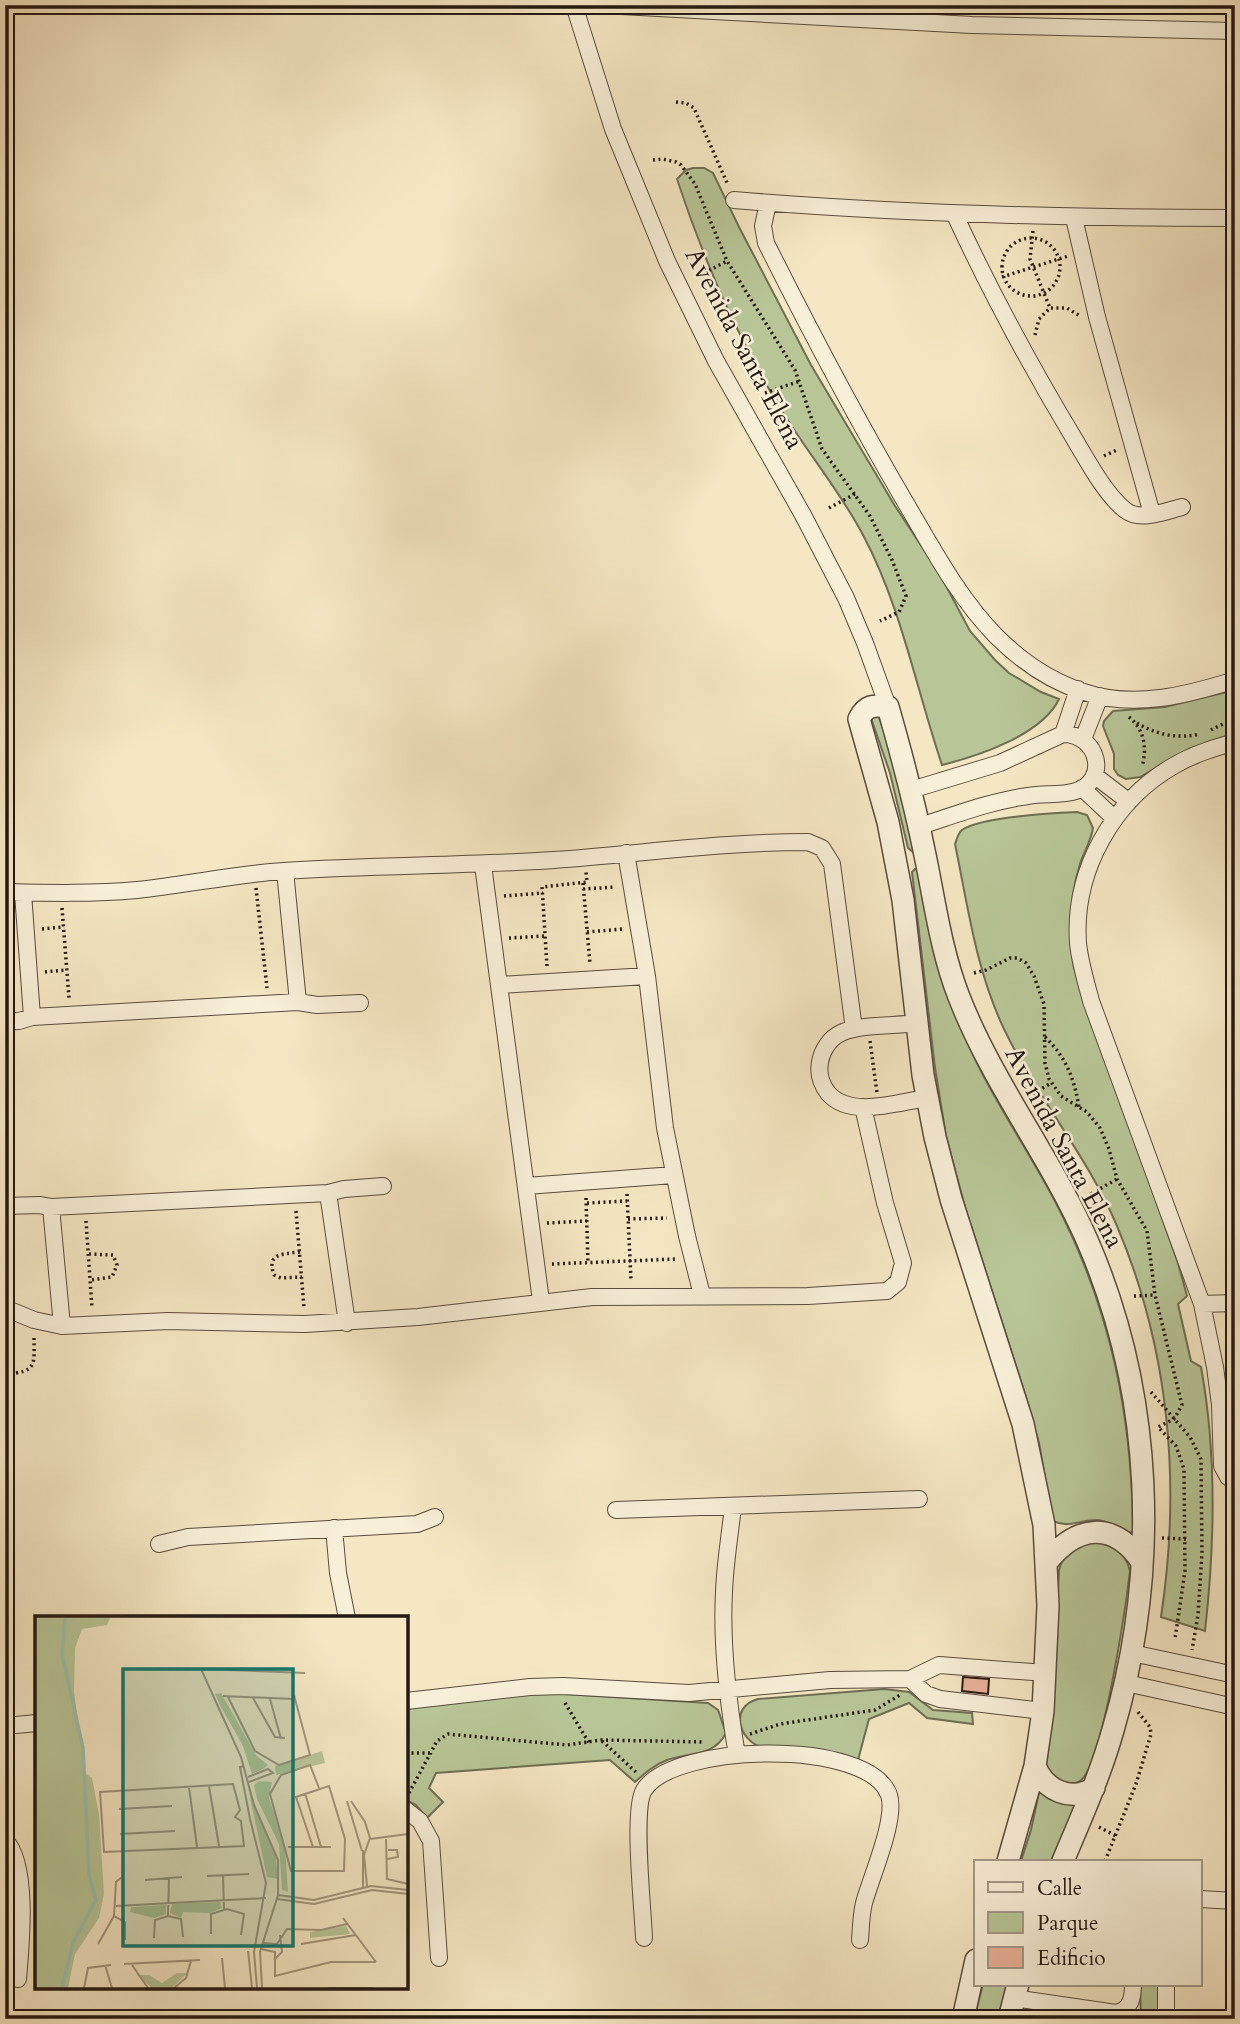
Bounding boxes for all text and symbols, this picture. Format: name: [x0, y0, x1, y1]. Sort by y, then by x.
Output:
street label: Avenida Santa Elena: [677, 241, 812, 455]
street label: Avenida Santa Elena: [997, 1040, 1132, 1254]
inset map: [35, 1616, 408, 1989]
legend: [974, 1860, 1202, 1986]
text: Calle: [1037, 1874, 1082, 1903]
text: Parque: [1037, 1909, 1098, 1938]
text: Edificio: [1037, 1944, 1106, 1973]

